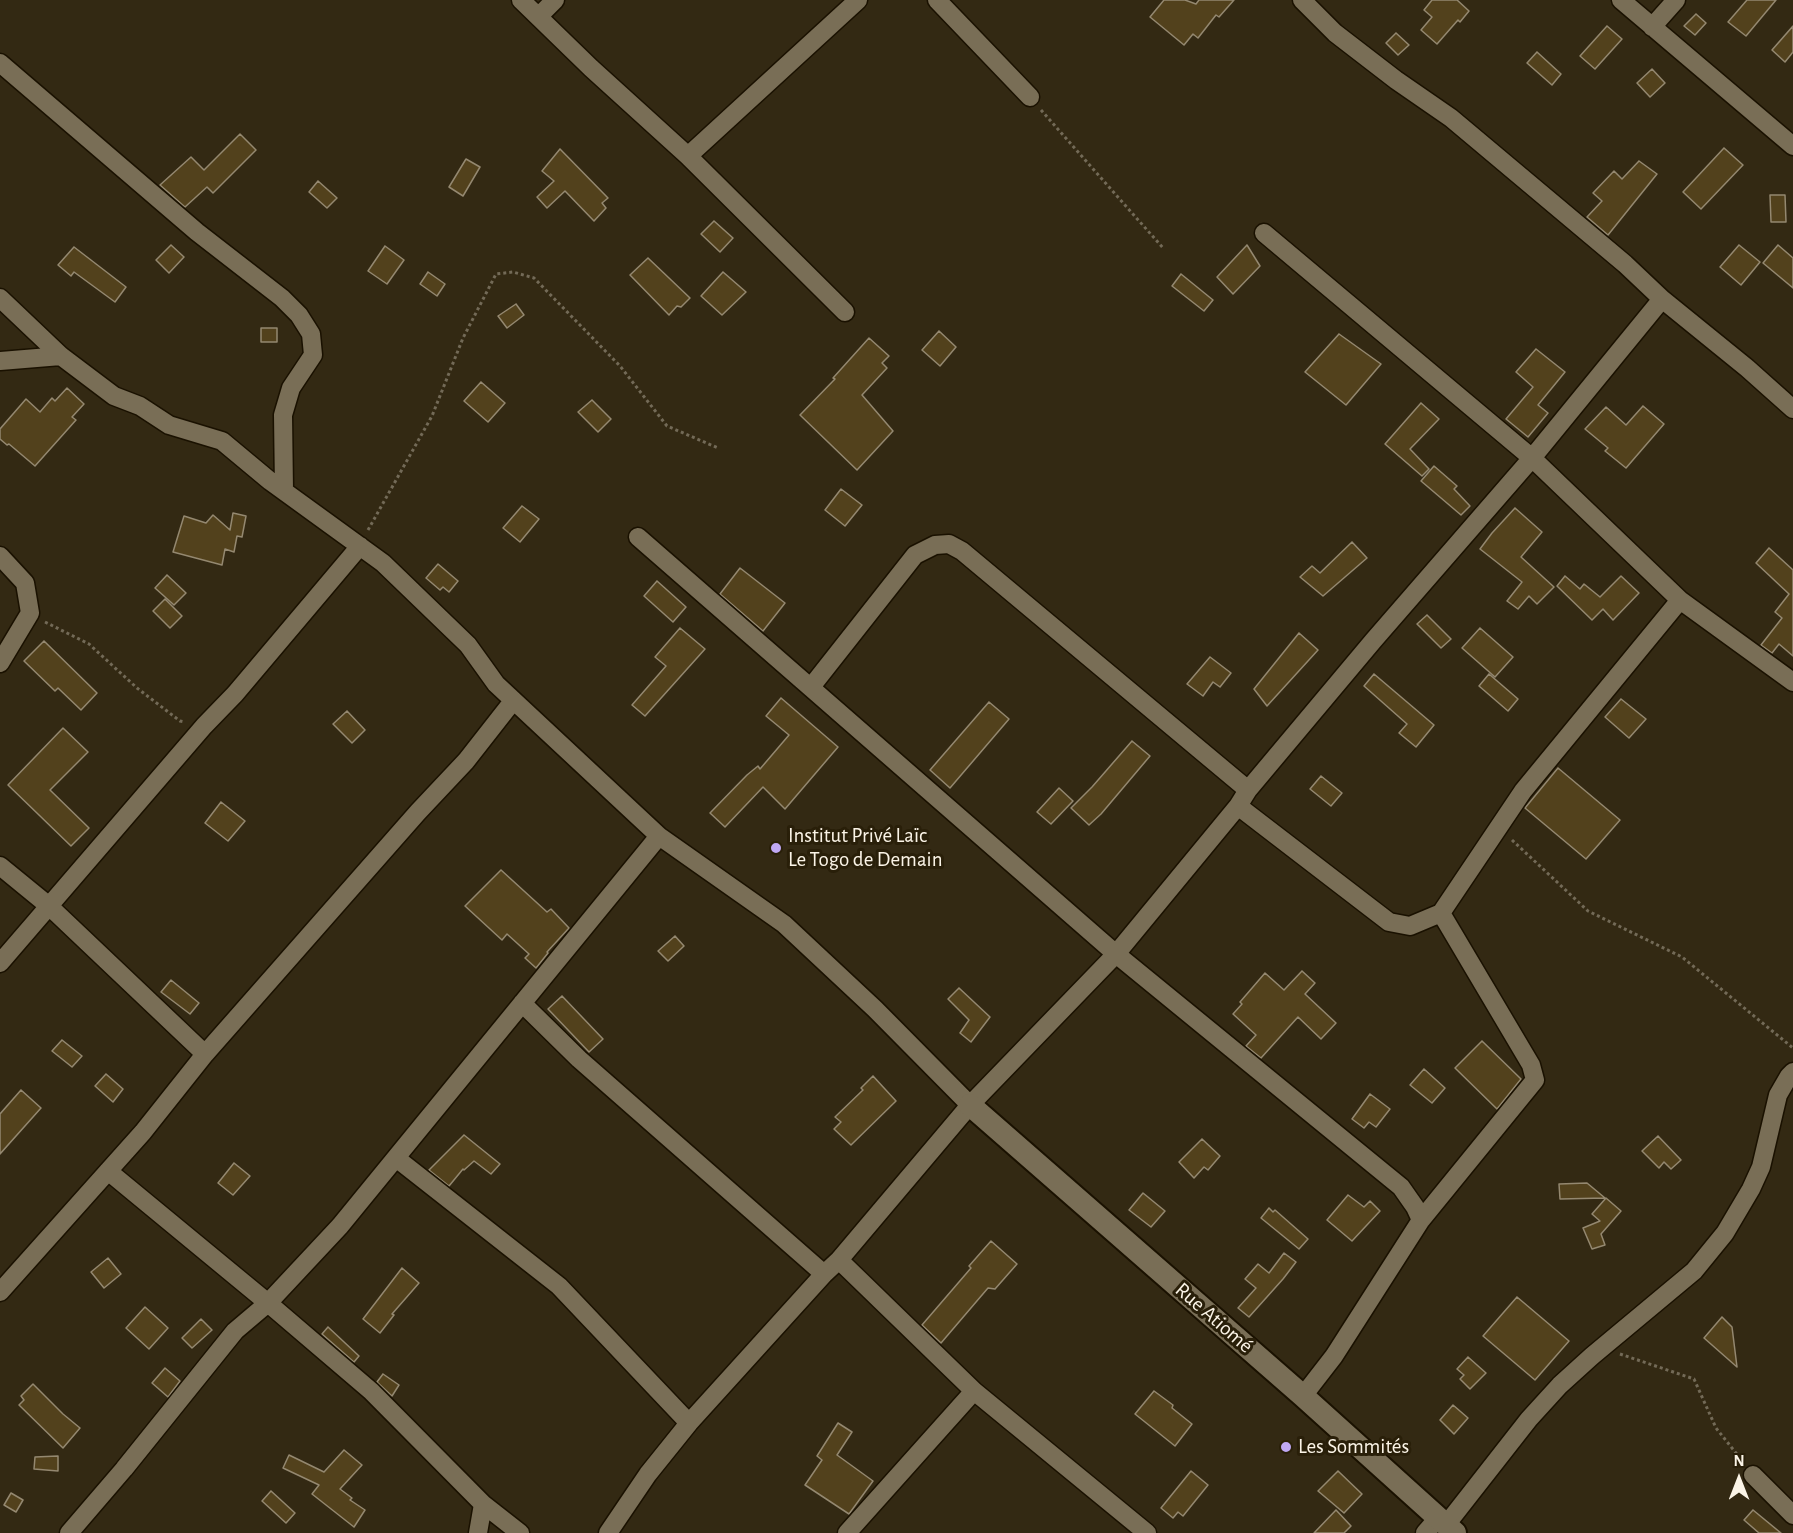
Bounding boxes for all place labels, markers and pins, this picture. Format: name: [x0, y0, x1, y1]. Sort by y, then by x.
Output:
place label: Institut Privé Laïc Le Togo de Demain: [788, 823, 942, 873]
marker: Institut Privé Laïc Le Togo de Demain: [769, 841, 783, 855]
place label: Les Sommités: [1298, 1434, 1409, 1460]
marker: Les Sommités: [1279, 1440, 1293, 1454]

